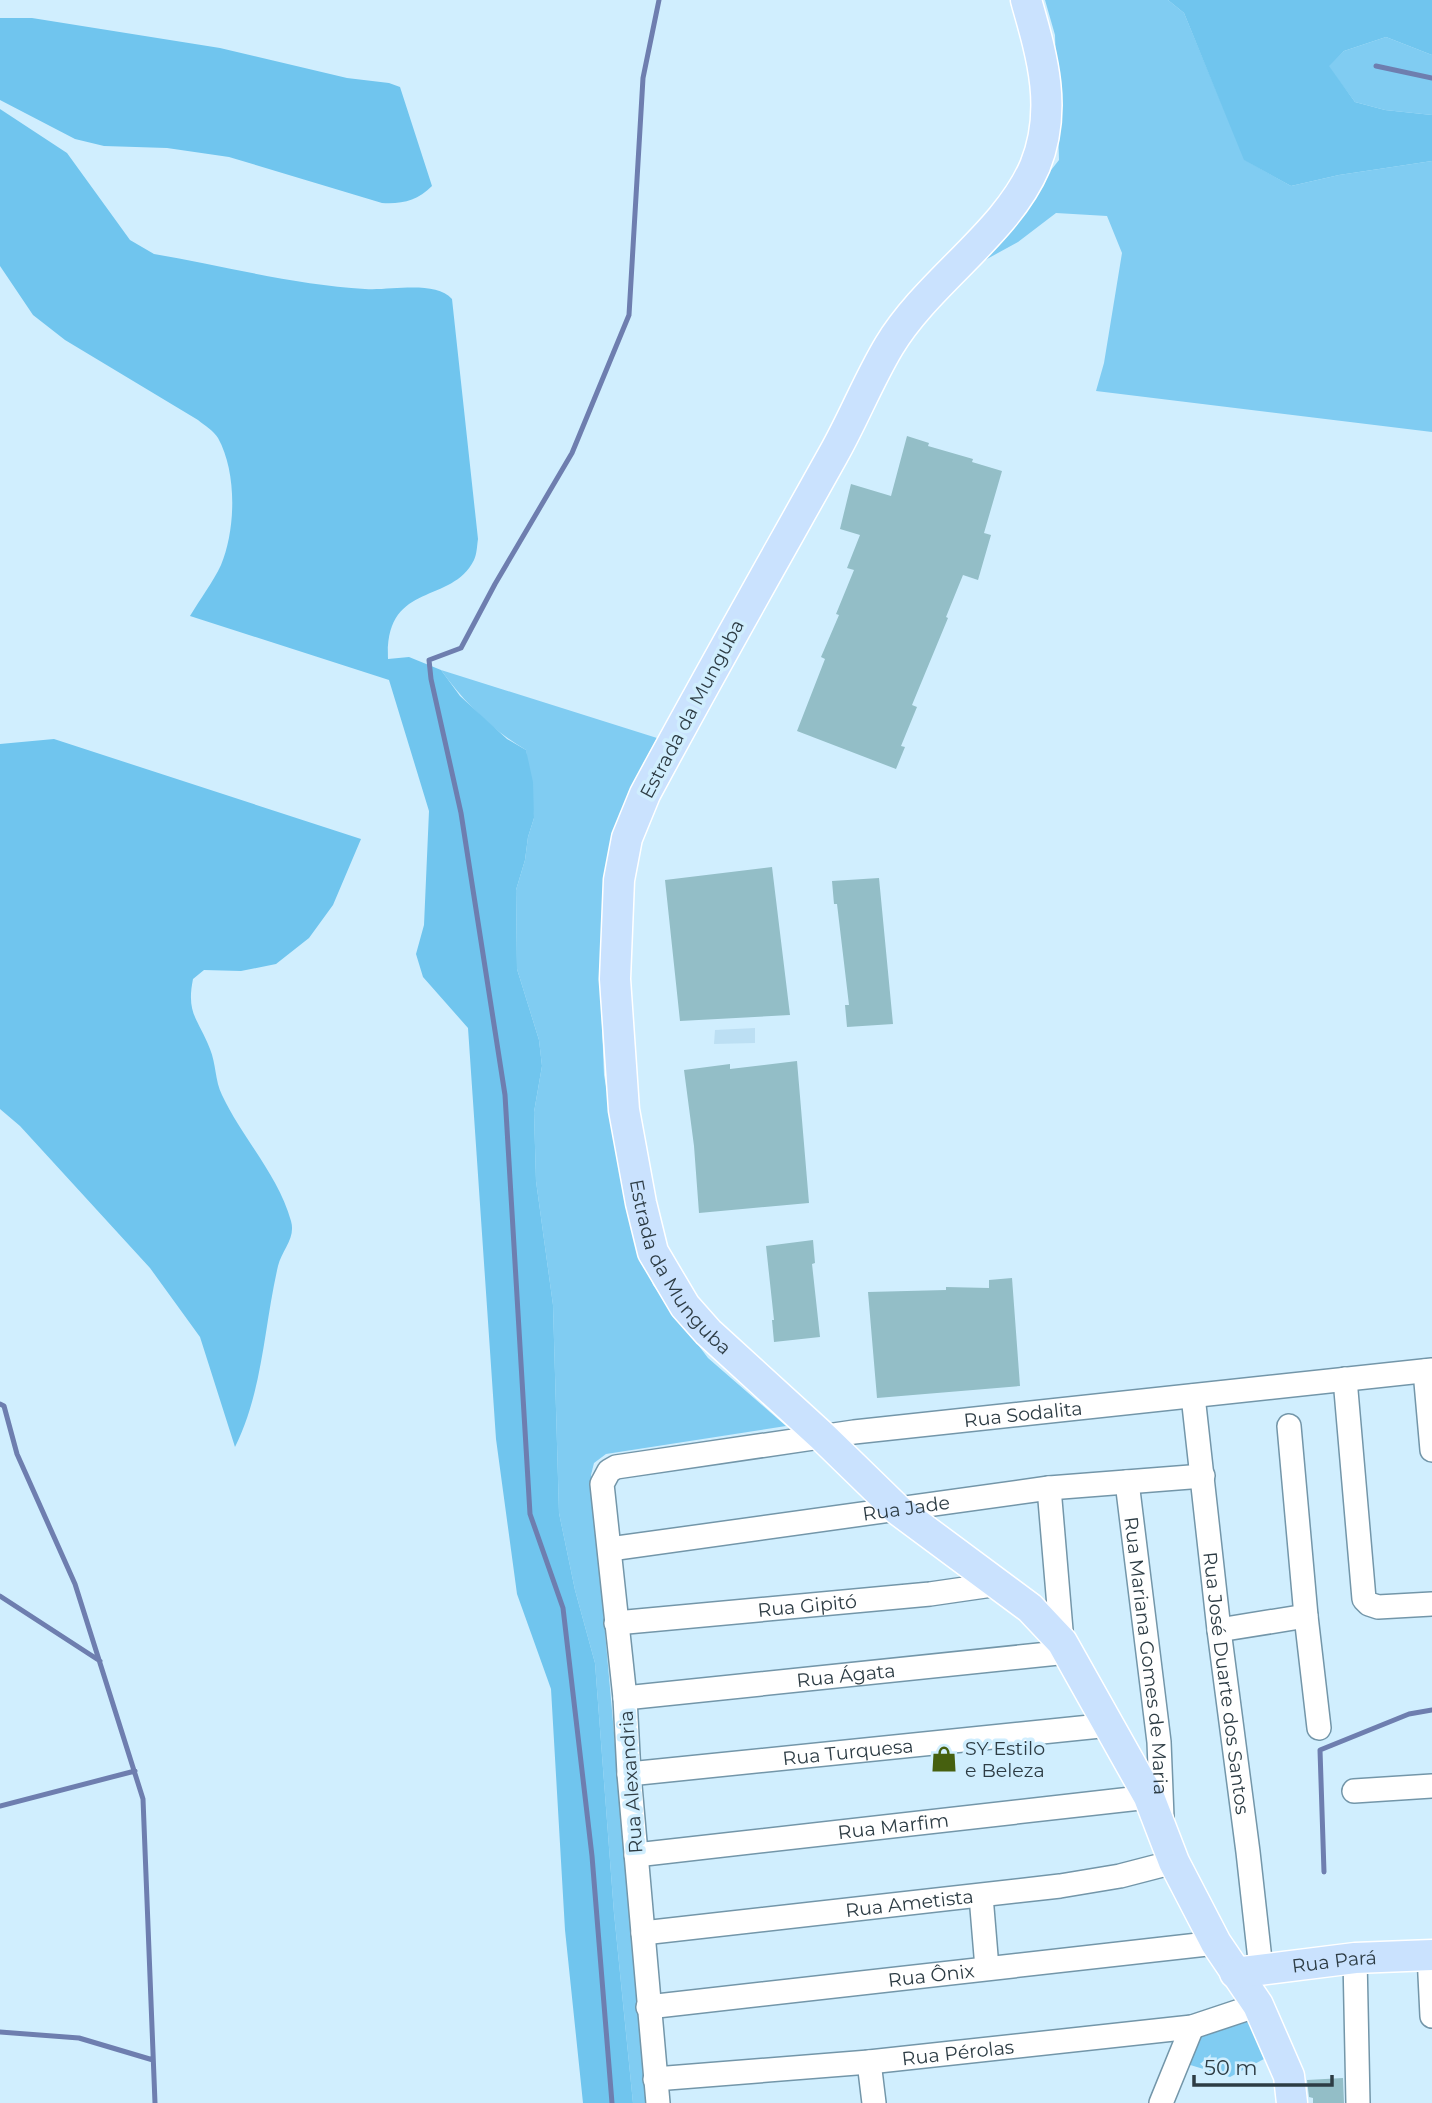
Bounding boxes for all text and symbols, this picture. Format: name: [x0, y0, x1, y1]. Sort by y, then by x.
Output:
street label: Estrada da Munguba: [635, 616, 749, 802]
street label: Estrada da Munguba: [625, 1178, 736, 1359]
street label: Rua Sodalita: [963, 1396, 1083, 1432]
street label: Rua Jade: [861, 1490, 951, 1525]
street label: Rua Mariana Gomes de Maria: [1120, 1515, 1173, 1796]
street label: Rua José Duarte dos Santos: [1199, 1550, 1254, 1816]
street label: Rua Gipitó: [757, 1589, 858, 1621]
street label: Rua Ágata: [795, 1659, 896, 1692]
street label: Rua Alexandria: [615, 1710, 647, 1854]
street label: Rua Turquesa: [781, 1734, 914, 1770]
place label: SY Estilo e Beleza: [965, 1737, 1045, 1782]
shop icon: SY Estilo e Beleza: [929, 1744, 959, 1774]
street label: Rua Marfim: [837, 1808, 950, 1844]
street label: Rua Ametista: [844, 1884, 975, 1922]
street label: Rua Pará: [1290, 1946, 1377, 1977]
street label: Rua Ônix: [887, 1959, 976, 1991]
street label: Rua Pérolas: [901, 2035, 1015, 2070]
scale bar: [1194, 2044, 1332, 2088]
text: 50 m: [1204, 2055, 1258, 2080]

